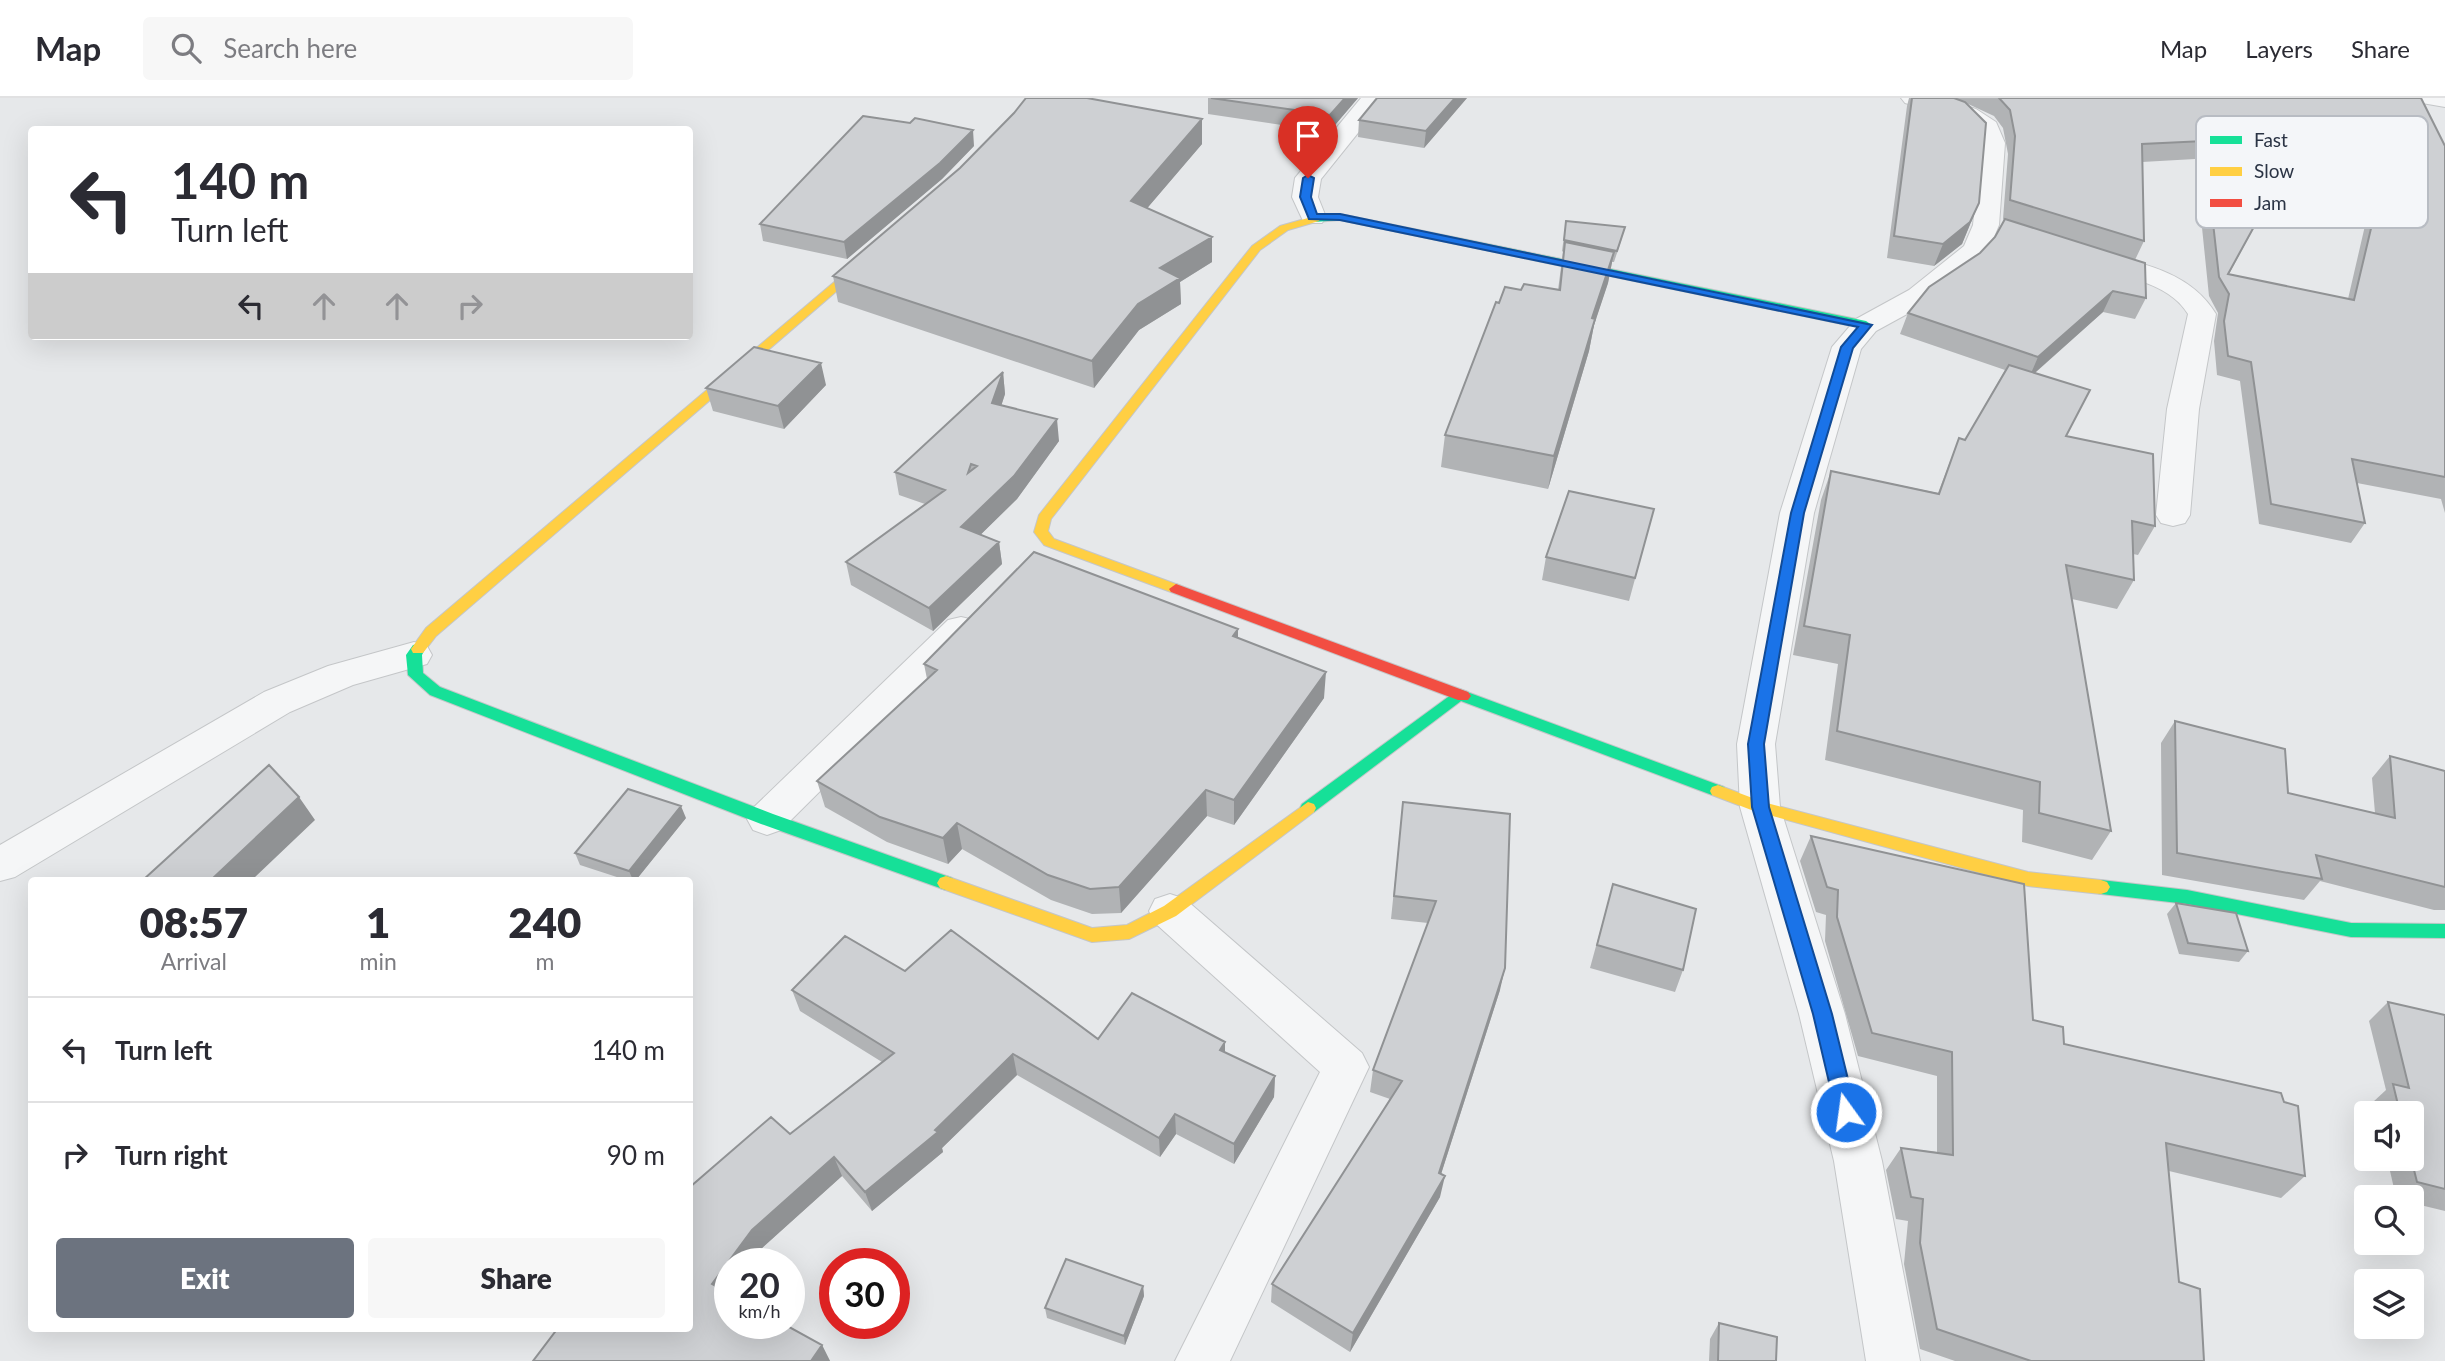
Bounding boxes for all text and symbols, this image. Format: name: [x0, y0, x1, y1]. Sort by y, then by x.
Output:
search box: [143, 17, 633, 80]
text: Map: [35, 28, 101, 68]
icon: search: [167, 29, 205, 67]
text: Search here: [223, 32, 357, 64]
text: Map: [2160, 34, 2207, 63]
text: Layers: [2245, 34, 2313, 63]
text: Share: [2351, 34, 2410, 63]
pin: [1278, 106, 1338, 178]
legend: [2196, 116, 2428, 228]
icon: arrive: [1289, 117, 1327, 155]
text: Fast: [2254, 128, 2288, 151]
text: 140 m: [171, 151, 309, 209]
icon: left: [56, 154, 147, 245]
text: Slow: [2254, 159, 2294, 182]
text: Jam: [2254, 191, 2287, 214]
text: Turn left: [171, 210, 288, 249]
icon: left: [232, 287, 270, 325]
icon: ahead: [305, 287, 343, 325]
icon: ahead: [378, 287, 416, 325]
icon: right: [451, 287, 489, 325]
text: 08:57: [140, 897, 248, 947]
text: 1: [366, 897, 390, 947]
text: 240: [508, 897, 581, 947]
text: Arrival: [161, 947, 227, 975]
text: min: [360, 947, 397, 975]
text: m: [535, 947, 554, 975]
icon: left: [56, 1031, 94, 1069]
text: Turn left: [115, 1034, 212, 1066]
text: 140 m: [592, 1034, 665, 1066]
position arrow: [1809, 1075, 1883, 1149]
map controls: [2354, 1101, 2424, 1339]
button: sound: [2354, 1101, 2424, 1171]
icon: right: [56, 1136, 94, 1174]
text: Turn right: [115, 1139, 228, 1171]
text: 90 m: [607, 1139, 665, 1171]
button: search: [2354, 1185, 2424, 1255]
button: Exit: [56, 1238, 354, 1318]
button: Share: [368, 1238, 665, 1318]
speed limit sign: 30: [819, 1248, 910, 1339]
text: 20: [739, 1263, 780, 1305]
button: layers: [2354, 1269, 2424, 1339]
text: km/h: [738, 1300, 781, 1322]

